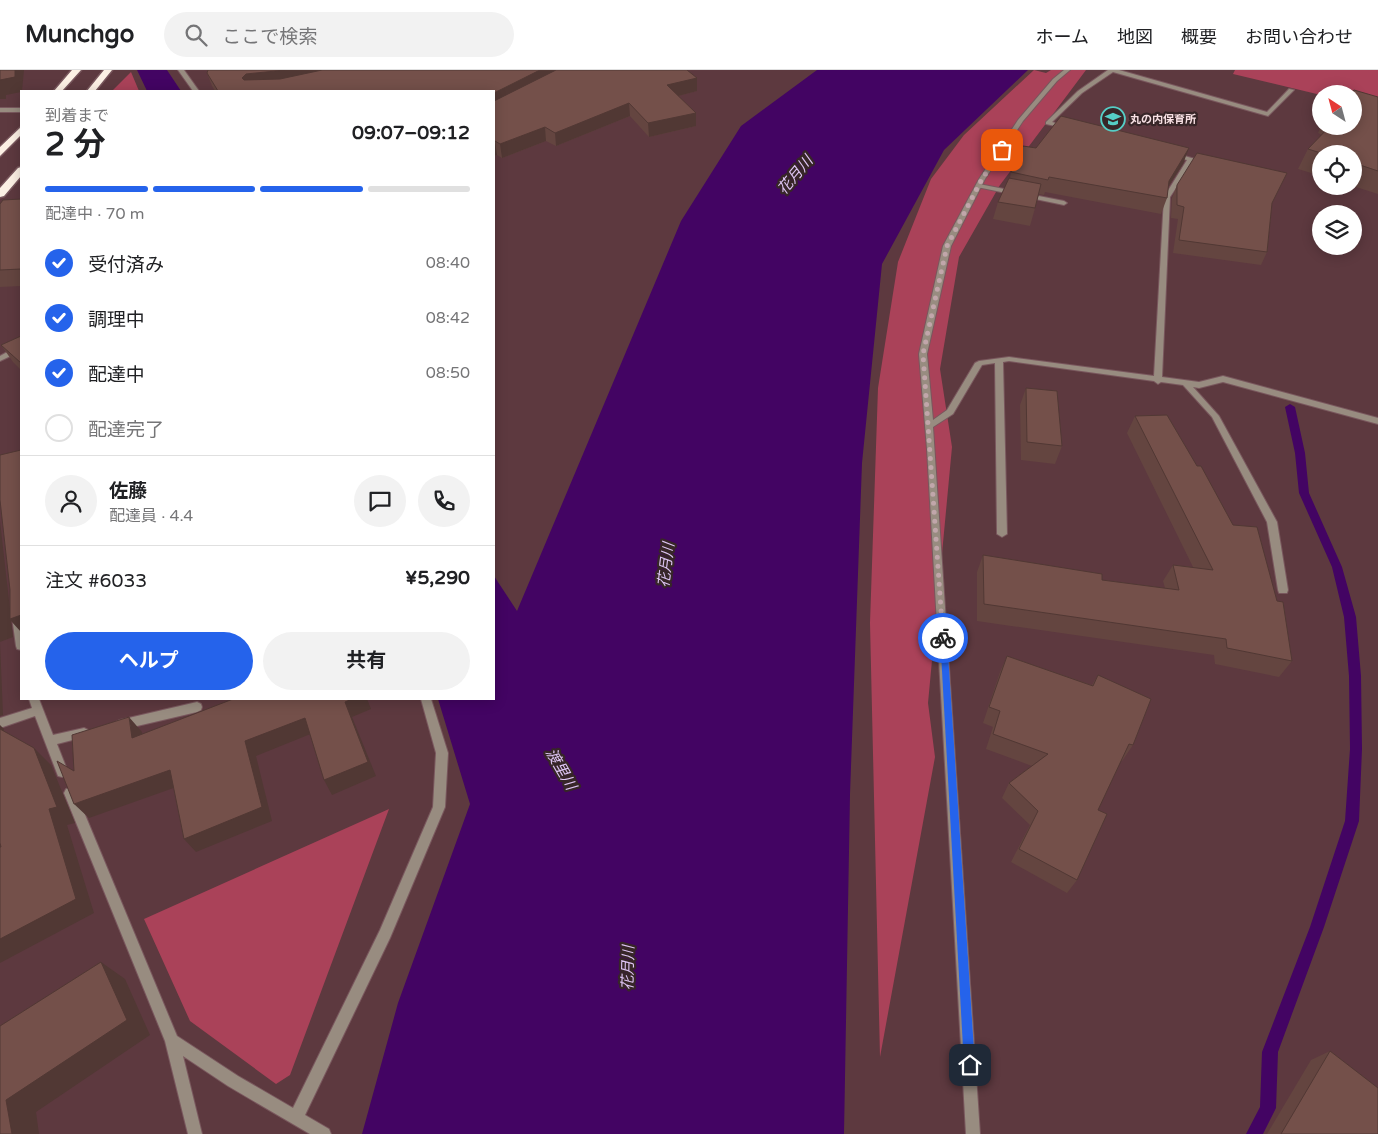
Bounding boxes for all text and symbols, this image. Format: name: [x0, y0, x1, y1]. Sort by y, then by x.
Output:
search box: [164, 12, 514, 57]
text: Munchgo: [25, 20, 134, 49]
icon: search: [182, 21, 210, 49]
text: ここで検索: [222, 26, 317, 48]
text: ホーム: [1036, 26, 1089, 48]
text: 地図: [1117, 26, 1153, 48]
text: 概要: [1181, 26, 1217, 48]
text: お問い合わせ: [1245, 26, 1353, 48]
north arrow: [1312, 85, 1362, 135]
map controls: [1312, 85, 1362, 255]
text: 到着まで: [45, 106, 109, 126]
school or university icon: 丸の内保育所: [1100, 106, 1126, 132]
place label: 丸の内保育所: [1130, 113, 1196, 126]
text: 09:07–09:12: [352, 122, 470, 144]
text: 2 分: [45, 126, 105, 164]
pin: [981, 129, 1023, 171]
icon: bag: [988, 136, 1016, 164]
button: locate: [1312, 145, 1362, 195]
water label: 花月川: [774, 150, 818, 198]
text: 配達中 · 70 m: [45, 204, 144, 224]
button: layers: [1312, 205, 1362, 255]
icon: check: [45, 249, 73, 277]
text: 08:40: [426, 253, 470, 273]
text: 受付済み: [88, 254, 164, 276]
icon: check: [45, 304, 73, 332]
text: 08:42: [426, 308, 470, 328]
text: 調理中: [88, 309, 145, 331]
icon: check: [45, 359, 73, 387]
text: 08:50: [426, 363, 470, 383]
text: 配達中: [88, 364, 145, 386]
text: 配達完了: [88, 419, 164, 441]
button: person: [45, 475, 97, 527]
button: chat: [354, 475, 406, 527]
button: phone: [418, 475, 470, 527]
text: 佐藤: [109, 480, 147, 502]
text: 配達員 · 4.4: [109, 506, 193, 526]
water label: 花月川: [654, 540, 678, 588]
text: ¥5,290: [405, 567, 470, 589]
text: 注文 #6033: [45, 570, 147, 592]
courier: [918, 613, 968, 663]
icon: bike: [929, 624, 957, 652]
button: ヘルプ: [45, 632, 253, 690]
button: 共有: [263, 632, 470, 690]
water label: 渡里川: [542, 745, 581, 795]
water label: 花月川: [619, 943, 637, 991]
pin: [949, 1044, 991, 1086]
icon: home: [956, 1051, 984, 1079]

